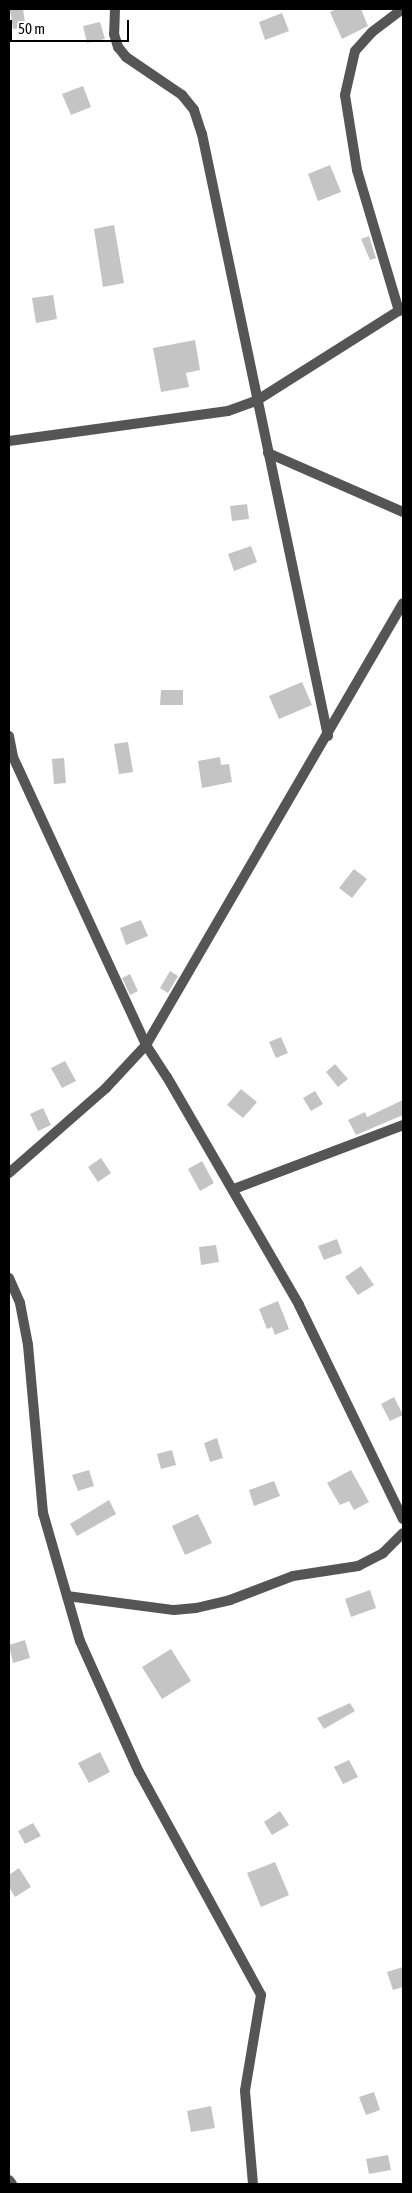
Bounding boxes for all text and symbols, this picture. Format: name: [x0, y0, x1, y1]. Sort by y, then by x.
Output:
scale bar: [12, 10, 131, 42]
text: 50 m: [18, 20, 45, 37]

